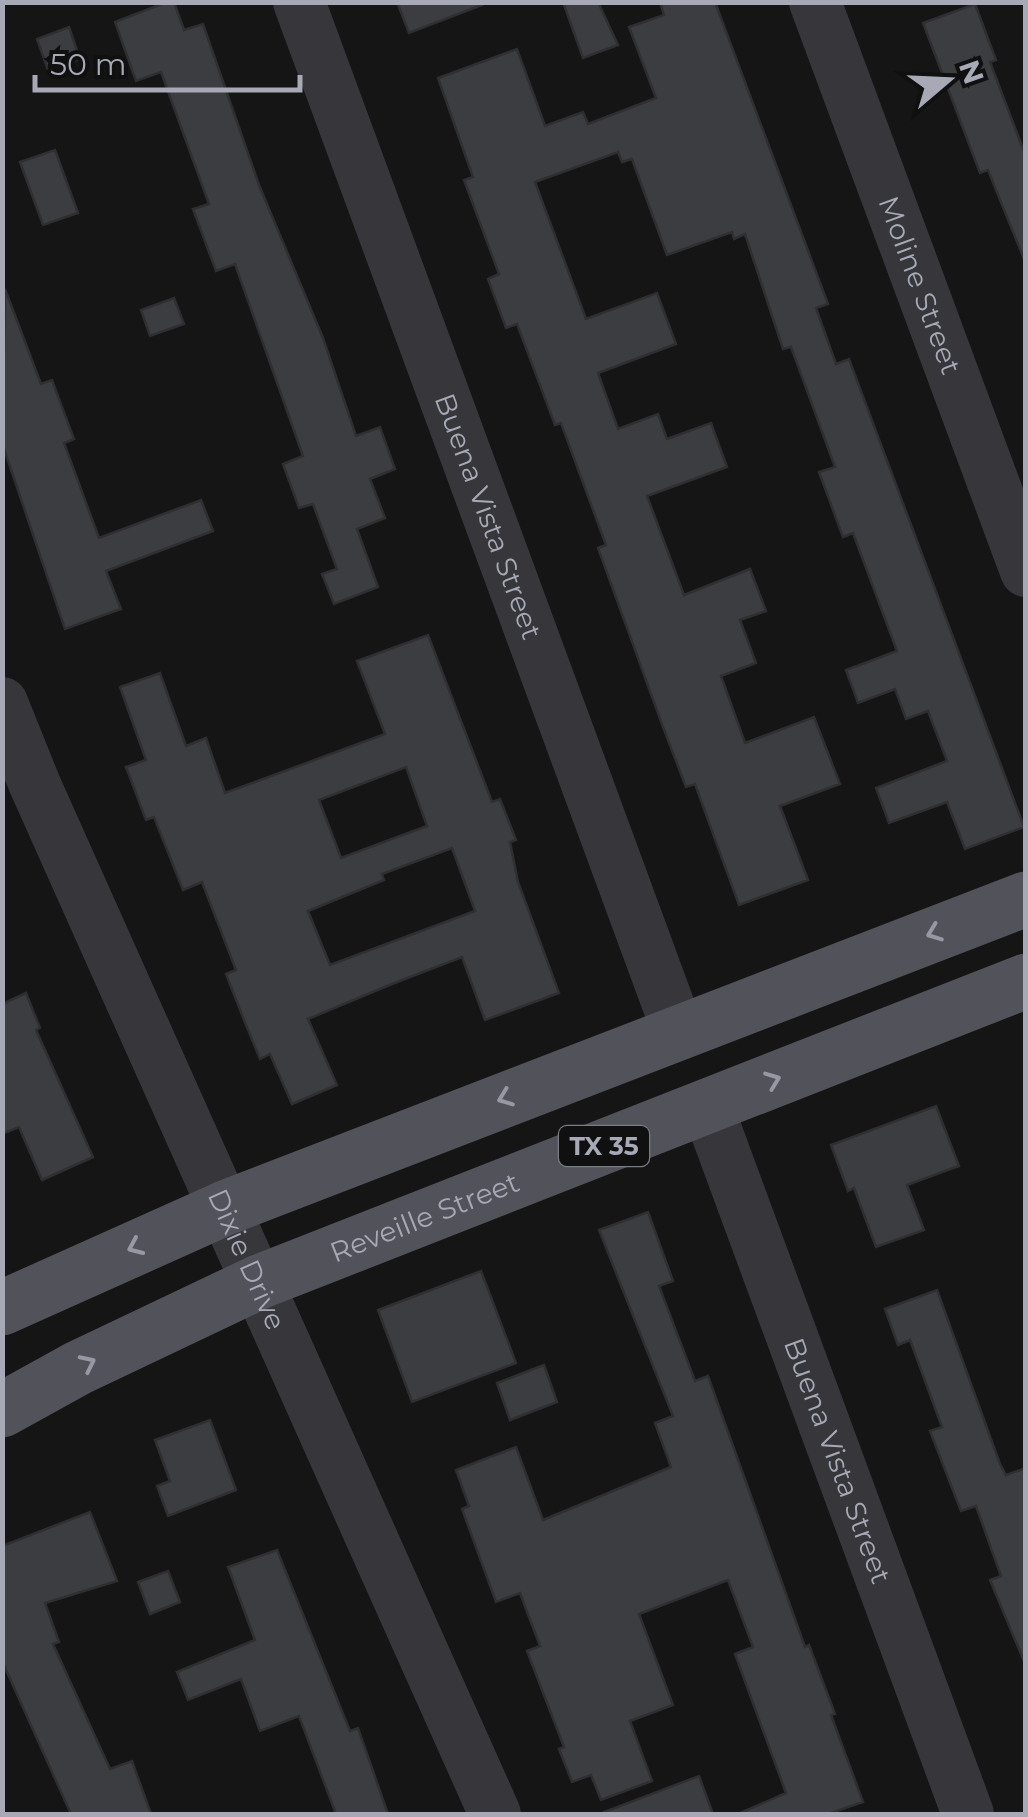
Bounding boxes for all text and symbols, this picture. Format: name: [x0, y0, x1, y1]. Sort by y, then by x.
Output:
scale bar: [35, 30, 300, 92]
north arrow: [898, 30, 998, 130]
text: 50 m: [50, 46, 127, 83]
text: N: [952, 56, 991, 88]
street label: Moline Street: [871, 191, 969, 379]
street label: Buena Vista Street: [428, 389, 549, 644]
one-way arrow: [927, 922, 944, 942]
one-way arrow: [763, 1071, 781, 1091]
one-way arrow: [497, 1087, 515, 1107]
road number: TX 35: [559, 1126, 649, 1166]
street label: Reveille Street: [325, 1165, 524, 1269]
street label: Dixie Drive: [201, 1184, 293, 1335]
one-way arrow: [127, 1235, 145, 1255]
street label: Buena Vista Street: [777, 1333, 899, 1588]
one-way arrow: [78, 1356, 96, 1376]

